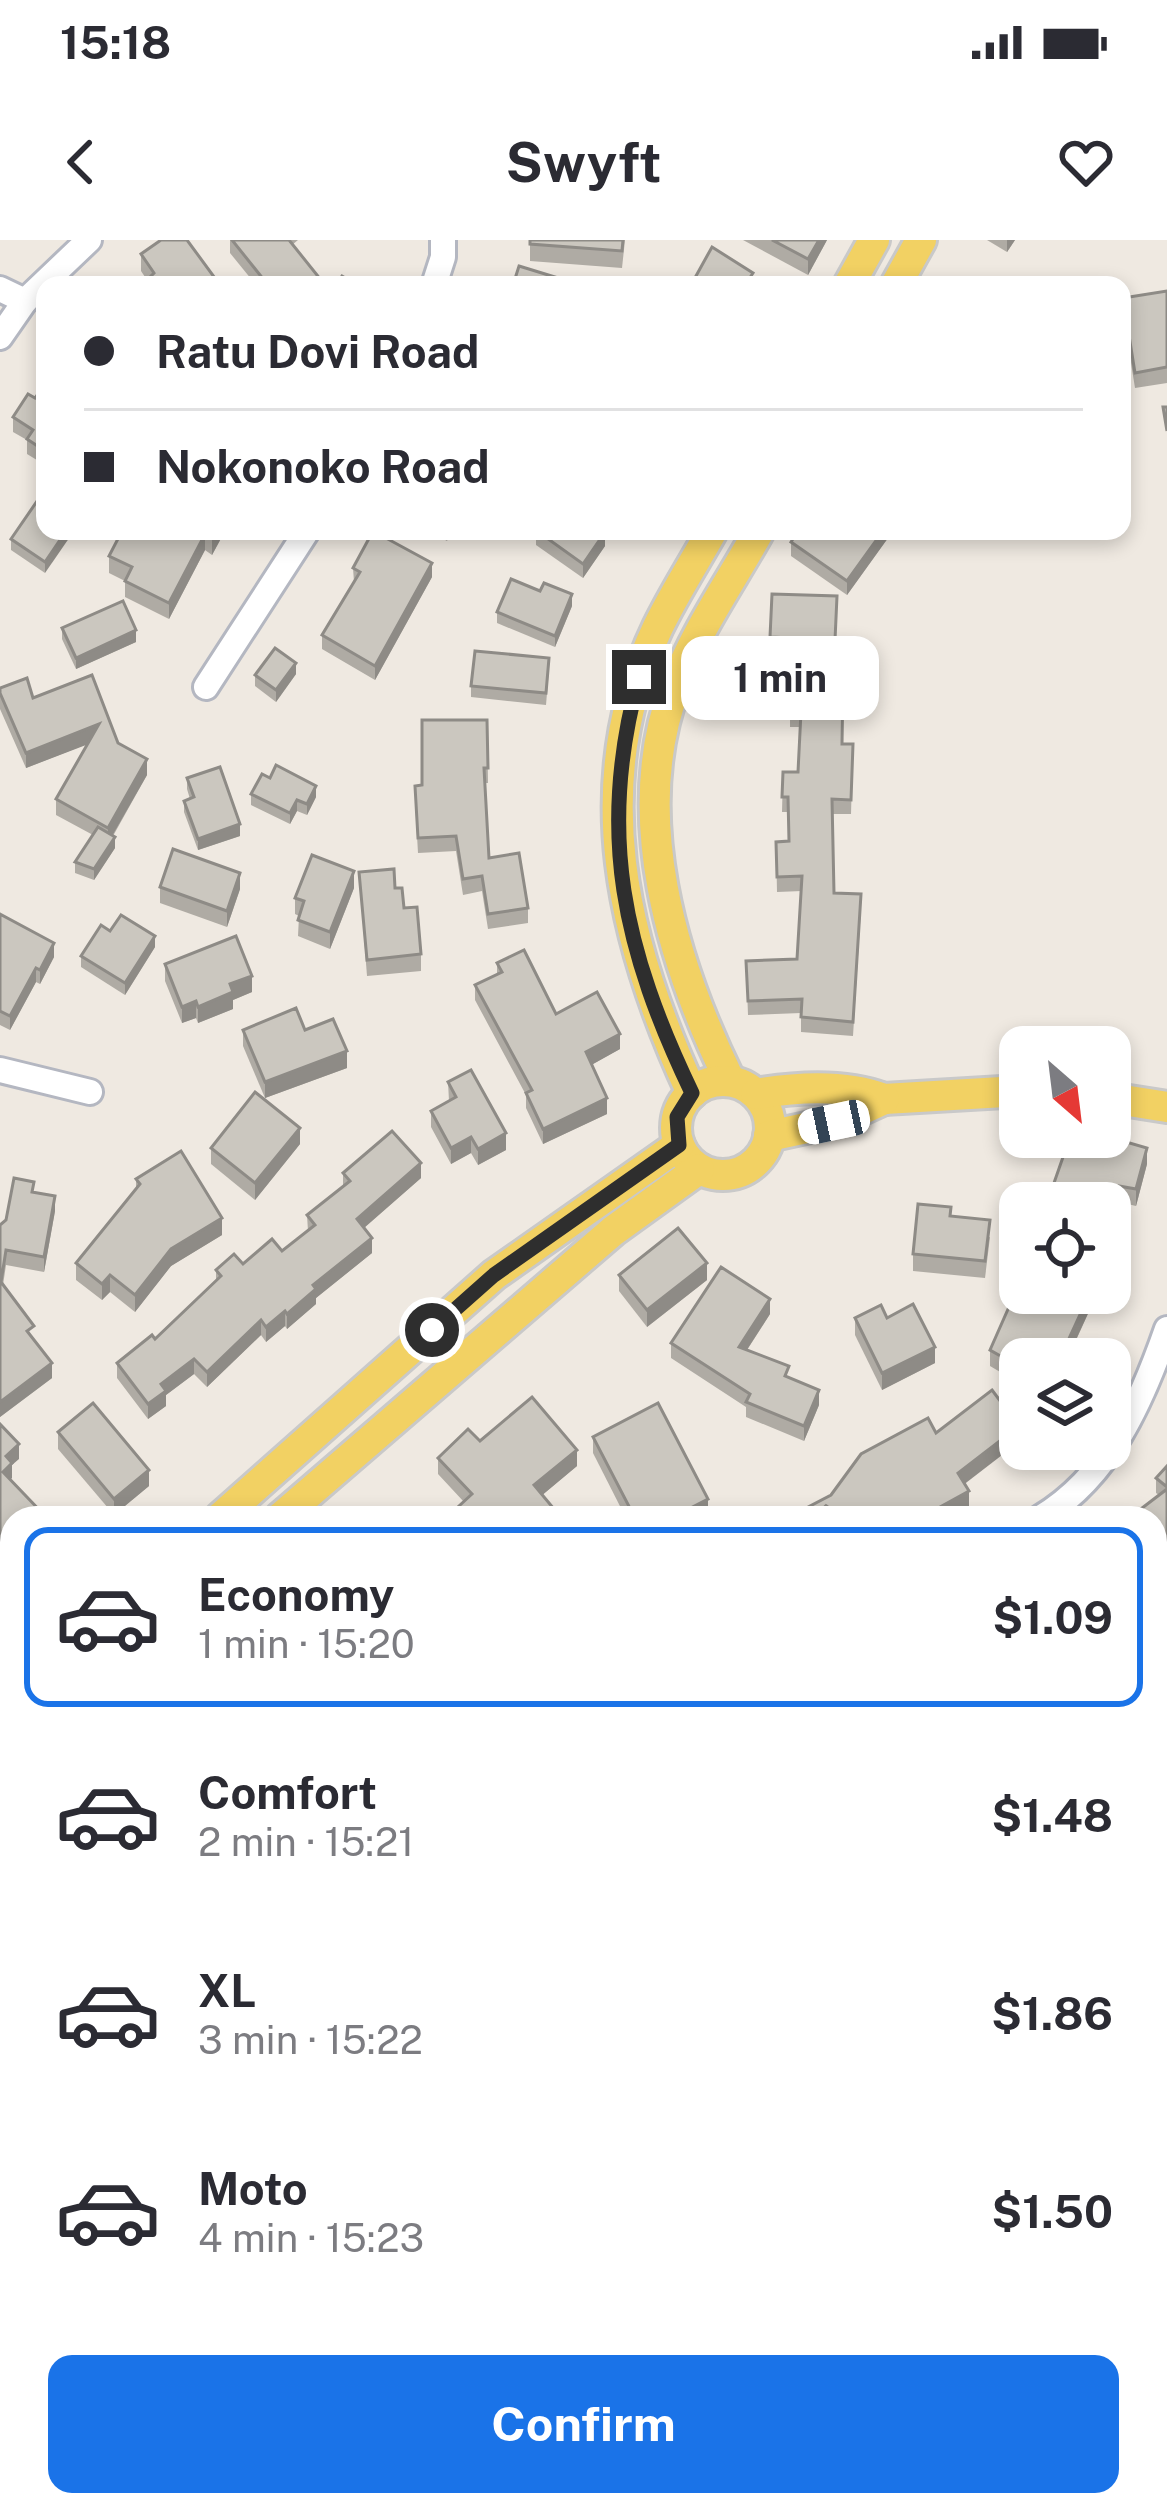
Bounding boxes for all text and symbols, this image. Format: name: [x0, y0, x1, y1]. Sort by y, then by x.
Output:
text: 15:18: [60, 16, 171, 69]
icon: back: [48, 129, 114, 195]
icon: heart: [1053, 129, 1119, 195]
text: Swyft: [506, 131, 661, 194]
text: Ratu Dovi Road: [156, 325, 479, 378]
text: Nokonoko Road: [156, 440, 490, 493]
callout: 1 min: [681, 635, 879, 719]
route end: [612, 650, 666, 704]
text: 1 min: [733, 655, 827, 701]
north arrow: [999, 1026, 1131, 1158]
map controls: [999, 1026, 1131, 1470]
car: [795, 1097, 873, 1147]
button: locate: [999, 1182, 1131, 1314]
route start: [405, 1303, 459, 1357]
button: layers: [999, 1338, 1131, 1470]
icon: car: [54, 1563, 162, 1671]
text: Economy: [198, 1568, 394, 1621]
text: $1.09: [992, 1591, 1113, 1644]
text: 1 min · 15:20: [198, 1621, 415, 1667]
icon: car: [54, 1761, 162, 1869]
text: Comfort: [198, 1766, 377, 1819]
text: $1.48: [991, 1789, 1113, 1842]
text: 2 min · 15:21: [198, 1819, 414, 1865]
icon: car: [54, 1959, 162, 2067]
text: XL: [198, 1964, 256, 2017]
text: $1.86: [991, 1987, 1113, 2040]
text: 3 min · 15:22: [198, 2017, 423, 2063]
icon: car: [54, 2157, 162, 2265]
text: Moto: [198, 2162, 308, 2215]
text: $1.50: [992, 2185, 1113, 2238]
text: 4 min · 15:23: [198, 2215, 424, 2261]
button: Confirm: [48, 2355, 1119, 2493]

